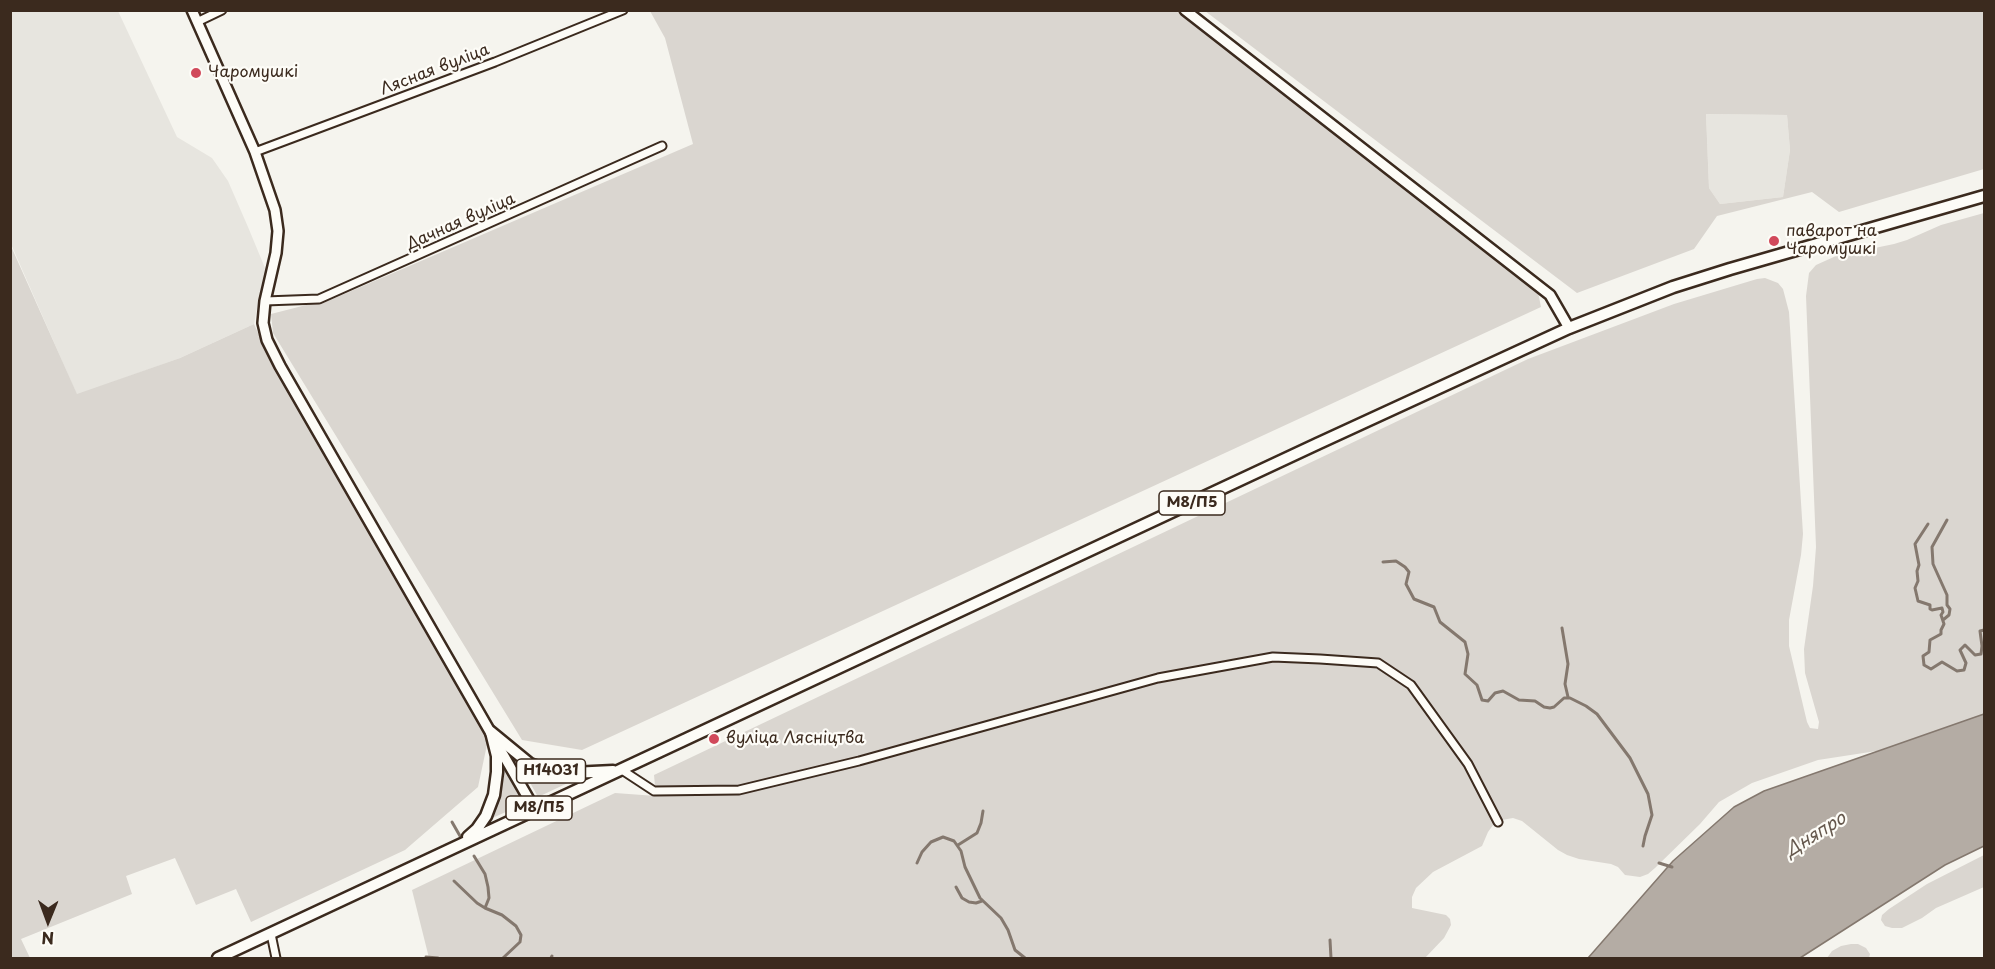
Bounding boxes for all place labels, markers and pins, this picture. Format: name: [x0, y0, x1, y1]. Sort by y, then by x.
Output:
place label: Чаромушкі: [208, 63, 298, 83]
marker: Чаромушкі: [189, 66, 203, 80]
place label: паварот на Чаромушкі: [1786, 222, 1877, 260]
marker: паварот на Чаромушкі: [1767, 234, 1781, 248]
place label: вуліца Лясніцтва: [726, 729, 864, 749]
marker: вуліца Лясніцтва: [707, 732, 721, 746]

